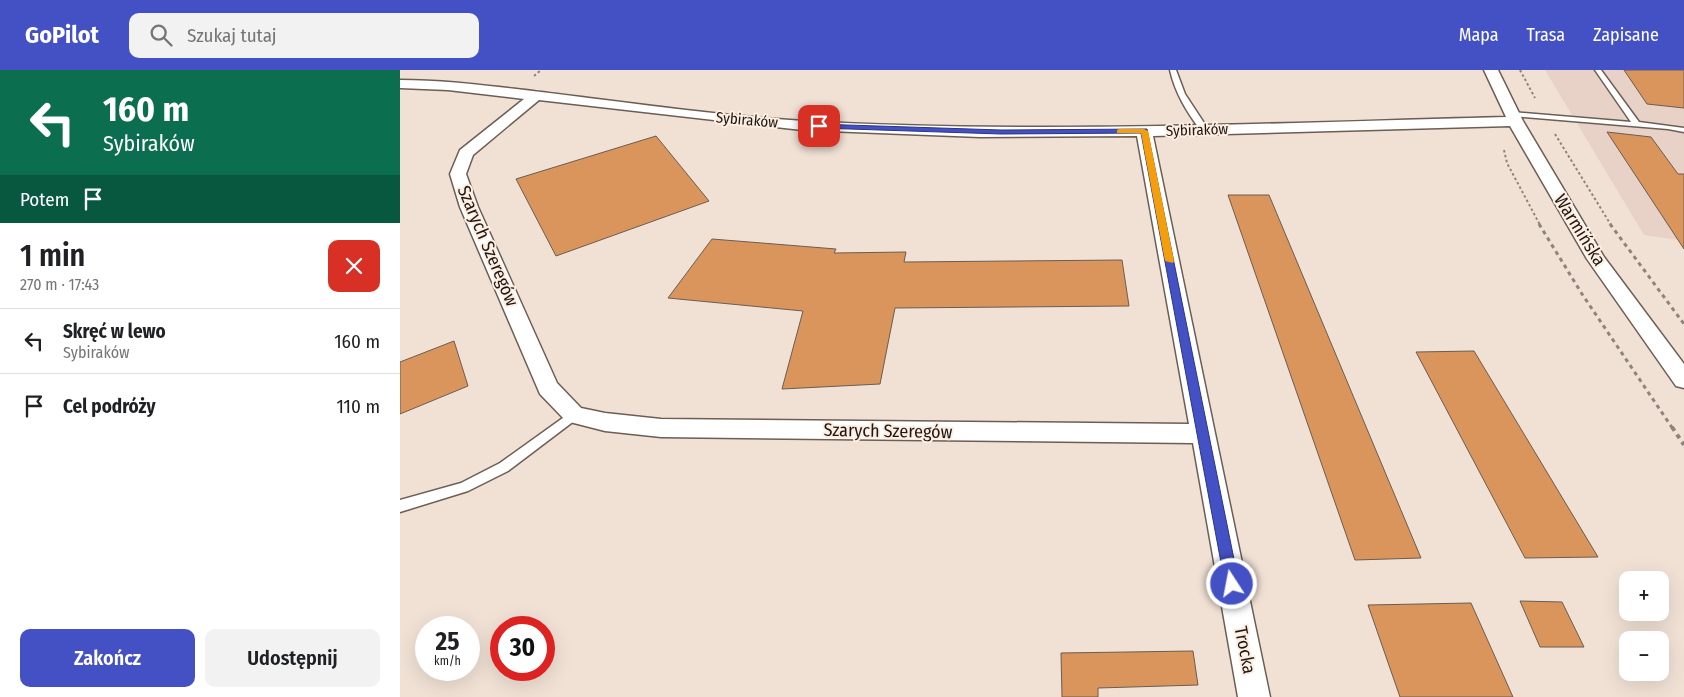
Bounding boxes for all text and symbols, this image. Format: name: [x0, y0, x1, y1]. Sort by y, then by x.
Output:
search box: [129, 13, 479, 58]
text: GoPilot: [25, 21, 99, 49]
icon: search: [147, 21, 175, 49]
text: Szukaj tutaj: [187, 24, 277, 47]
text: Mapa: [1459, 24, 1498, 46]
text: Trasa: [1526, 24, 1565, 46]
text: Zapisane: [1593, 24, 1659, 46]
text: 160 m: [103, 88, 189, 130]
icon: left: [20, 90, 85, 155]
pin: [798, 105, 840, 147]
street label: Sybiraków: [715, 108, 779, 132]
icon: arrive: [805, 112, 833, 140]
street label: Sybiraków: [1165, 120, 1229, 140]
text: Sybiraków: [103, 130, 195, 157]
street label: Szarych Szeregów: [453, 182, 523, 310]
icon: arrive: [79, 185, 107, 213]
text: Potem: [20, 188, 69, 211]
street label: Warmińska: [1549, 190, 1611, 270]
text: 1 min: [20, 238, 85, 274]
button: close: [328, 240, 380, 292]
text: 270 m · 17:43: [20, 275, 99, 294]
text: Skręć w lewo: [63, 320, 166, 343]
icon: left: [20, 327, 48, 355]
text: 160 m: [334, 330, 380, 353]
text: Sybiraków: [63, 343, 130, 362]
icon: arrive: [20, 392, 48, 420]
text: Cel podróży: [63, 395, 156, 418]
text: 110 m: [336, 395, 380, 418]
street label: Szarych Szeregów: [823, 419, 953, 443]
position arrow: [1205, 557, 1257, 609]
map controls: [1619, 571, 1669, 681]
button: +: [1619, 571, 1669, 621]
speed limit sign: 30: [490, 616, 555, 681]
street label: Trocka: [1230, 624, 1260, 676]
text: 25: [436, 627, 459, 657]
button: Zakończ: [20, 629, 195, 687]
button: Udostępnij: [205, 629, 380, 687]
button: −: [1619, 631, 1669, 681]
text: km/h: [434, 654, 461, 668]

